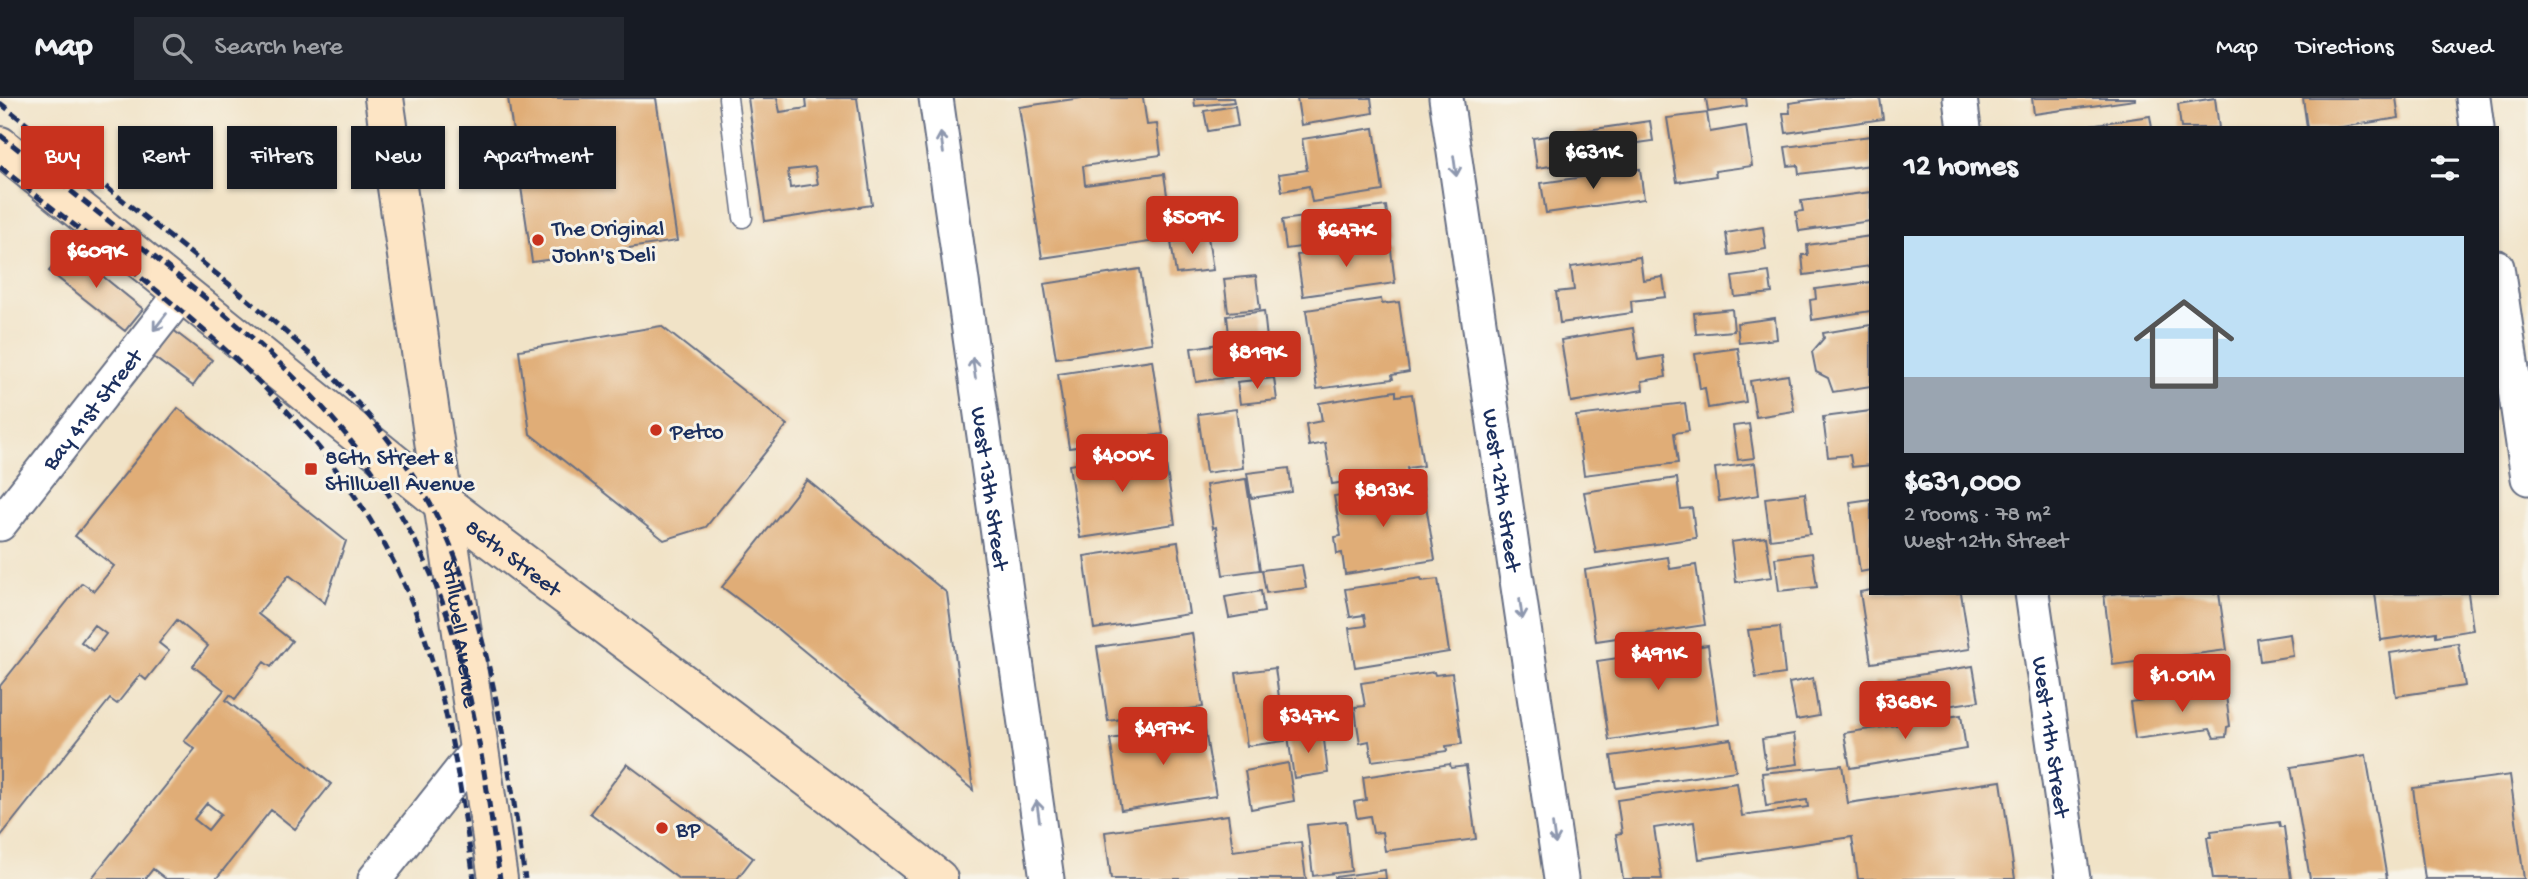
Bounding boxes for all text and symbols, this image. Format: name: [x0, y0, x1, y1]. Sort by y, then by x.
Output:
search box: [134, 17, 624, 80]
text: Map: [35, 29, 92, 67]
icon: search: [158, 29, 196, 67]
text: Search here: [214, 33, 343, 64]
text: Map: [2216, 34, 2258, 63]
text: Directions: [2296, 34, 2394, 63]
text: Saved: [2432, 34, 2493, 63]
chip: Buy: [21, 126, 104, 189]
chip: Rent: [118, 126, 213, 189]
chip: Filters: [227, 126, 337, 189]
chip: New: [351, 126, 445, 189]
chip: Apartment: [459, 126, 616, 189]
one-way arrow: [935, 132, 948, 155]
pin: $631K: [1544, 132, 1642, 191]
text: $631K: [1565, 140, 1621, 167]
icon: filters: [2426, 149, 2464, 187]
text: 12 homes: [1904, 151, 2017, 186]
one-way arrow: [1449, 154, 1462, 176]
pin: $509K: [1143, 197, 1241, 256]
text: $509K: [1162, 205, 1222, 232]
pin: $647K: [1297, 209, 1395, 269]
place label: The Original John's Deli: [550, 217, 664, 270]
text: $647K: [1317, 218, 1375, 245]
pin: $609K: [47, 230, 145, 290]
marker: The Original John's Deli: [530, 232, 546, 248]
text: $609K: [66, 239, 126, 266]
icon: home: [2121, 281, 2247, 407]
one-way arrow: [152, 312, 167, 331]
pin: $819K: [1208, 331, 1306, 391]
text: $819K: [1229, 340, 1285, 367]
street label: Bay 41st Street: [37, 344, 151, 477]
one-way arrow: [968, 357, 981, 380]
street label: West 13th Street: [963, 405, 1013, 574]
street label: West 12th Street: [1475, 407, 1526, 575]
place label: Petco: [669, 420, 724, 447]
marker: Petco: [648, 422, 664, 438]
pin: $400K: [1073, 434, 1171, 494]
text: $400K: [1092, 443, 1152, 470]
place label: 86th Street & Stillwell Avenue: [325, 446, 476, 499]
marker: 86th Street & Stillwell Avenue: [303, 461, 319, 477]
text: $631,000: [1904, 467, 2021, 502]
pin: $813K: [1334, 470, 1432, 529]
text: $813K: [1355, 478, 1411, 505]
text: 2 rooms · 78 m²: [1904, 502, 2051, 529]
street label: 86th Street: [459, 515, 567, 605]
text: West 12th Street: [1904, 529, 2068, 556]
street label: Stillwell Avenue: [435, 558, 483, 711]
one-way arrow: [1515, 597, 1528, 620]
pin: $491K: [1609, 632, 1707, 692]
text: $491K: [1631, 641, 1685, 668]
pin: $1.01M: [2125, 654, 2239, 714]
street label: West 11th Street: [2024, 655, 2074, 821]
text: $1.01M: [2149, 663, 2215, 690]
pin: $368K: [1856, 682, 1954, 741]
text: $368K: [1875, 690, 1935, 717]
pin: $347K: [1259, 696, 1357, 755]
text: $347K: [1279, 704, 1337, 731]
pin: $497K: [1114, 708, 1212, 767]
text: $497K: [1134, 716, 1192, 743]
one-way arrow: [1032, 801, 1045, 823]
place label: BP: [675, 818, 701, 845]
marker: BP: [654, 820, 670, 836]
one-way arrow: [1548, 822, 1561, 845]

